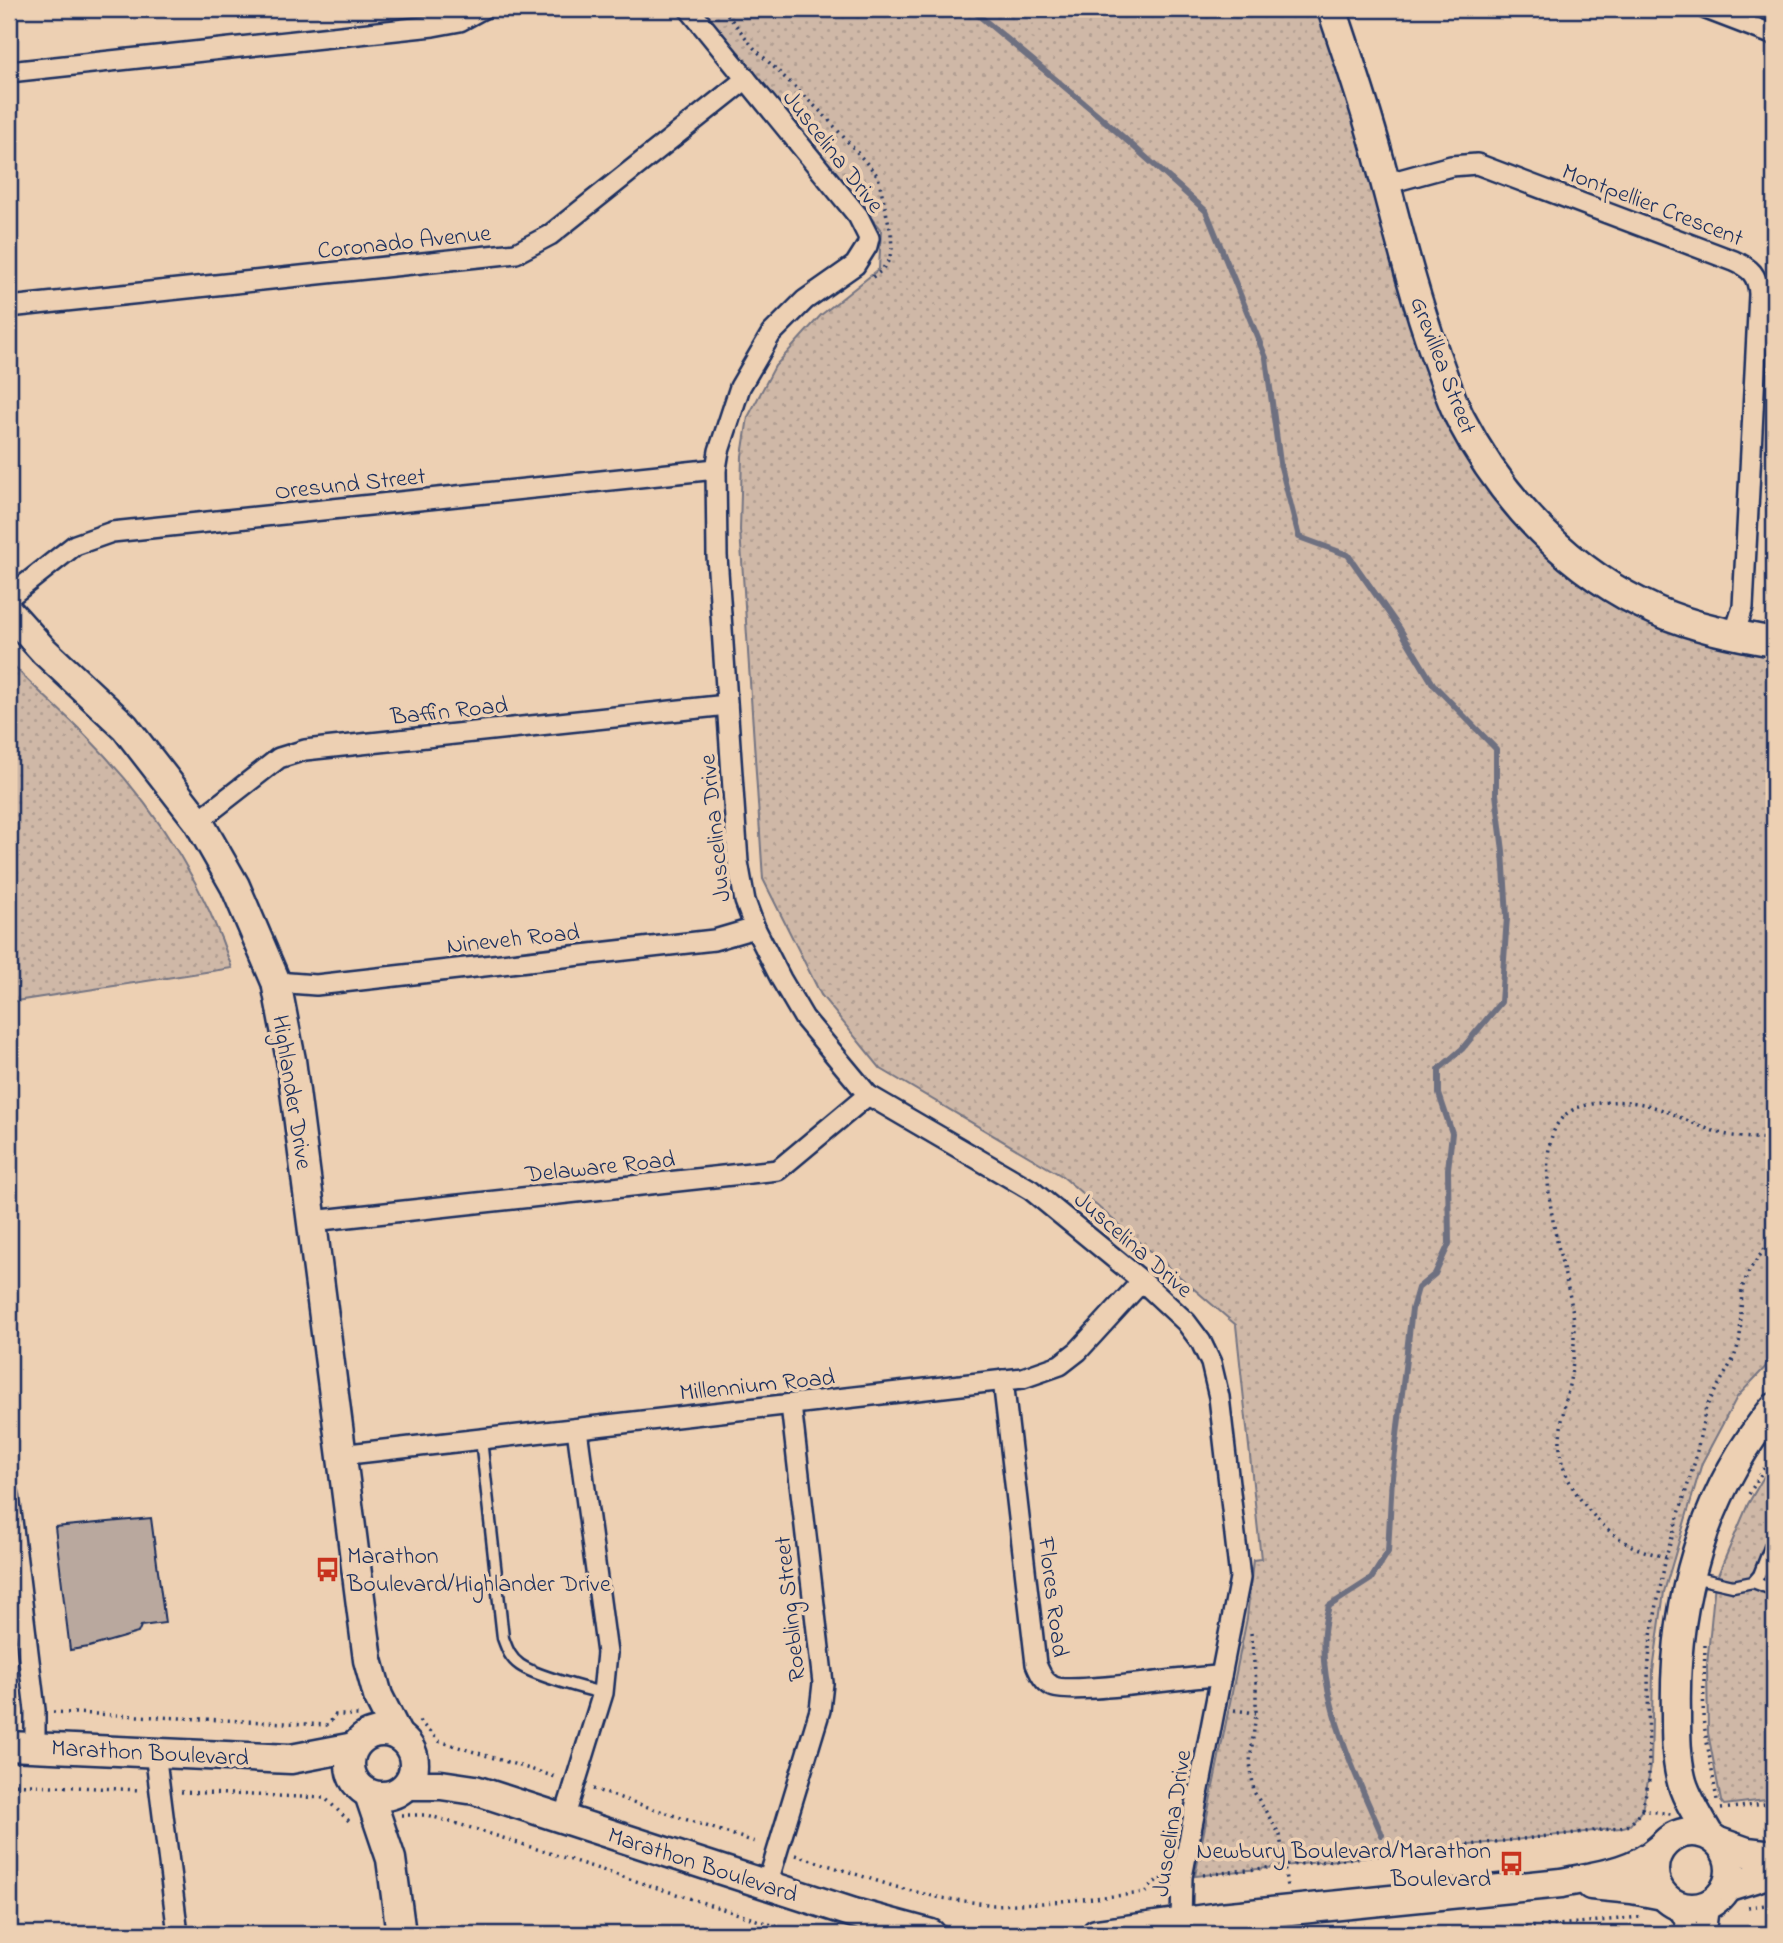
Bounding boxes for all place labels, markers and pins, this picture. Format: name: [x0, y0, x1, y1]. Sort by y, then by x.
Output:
place label: Marathon Boulevard/Highlander Drive: [346, 1540, 611, 1603]
bus stop icon: Marathon Boulevard/Highlander Drive: [313, 1555, 341, 1583]
place label: Newbury Boulevard/Marathon Boulevard: [1196, 1835, 1492, 1898]
bus stop icon: Newbury Boulevard/Marathon Boulevard: [1497, 1850, 1525, 1878]

